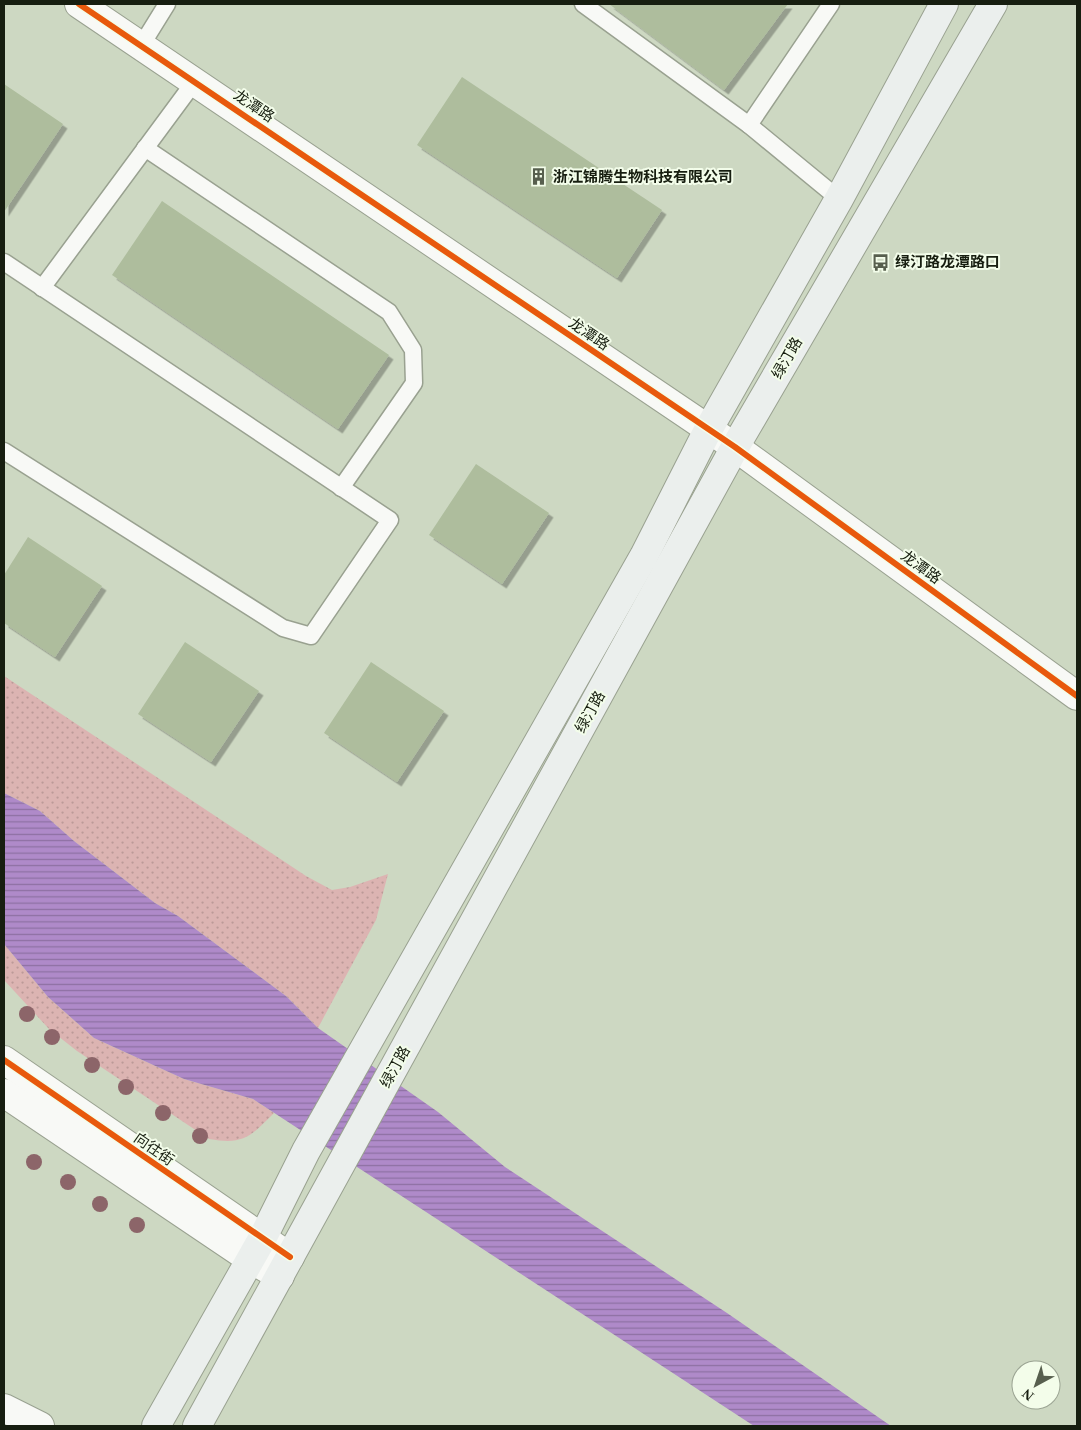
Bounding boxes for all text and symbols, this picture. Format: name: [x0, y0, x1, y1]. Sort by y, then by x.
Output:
street label: 龙潭路: [231, 86, 278, 125]
building icon: 浙江锦腾生物科技有限公司: [529, 167, 549, 187]
place label: 浙江锦腾生物科技有限公司: [553, 168, 733, 185]
bus stop icon: 绿汀路龙潭路口: [871, 252, 891, 272]
place label: 绿汀路龙潭路口: [895, 253, 1000, 270]
street label: 龙潭路: [566, 314, 613, 353]
street label: 绿汀路: [769, 335, 805, 381]
street label: 龙潭路: [898, 546, 944, 587]
street label: 绿汀路: [572, 688, 608, 736]
street label: 绿汀路: [377, 1043, 413, 1091]
street label: 向往街: [131, 1130, 177, 1168]
north arrow: [1011, 1360, 1061, 1410]
text: N: [1019, 1386, 1037, 1404]

